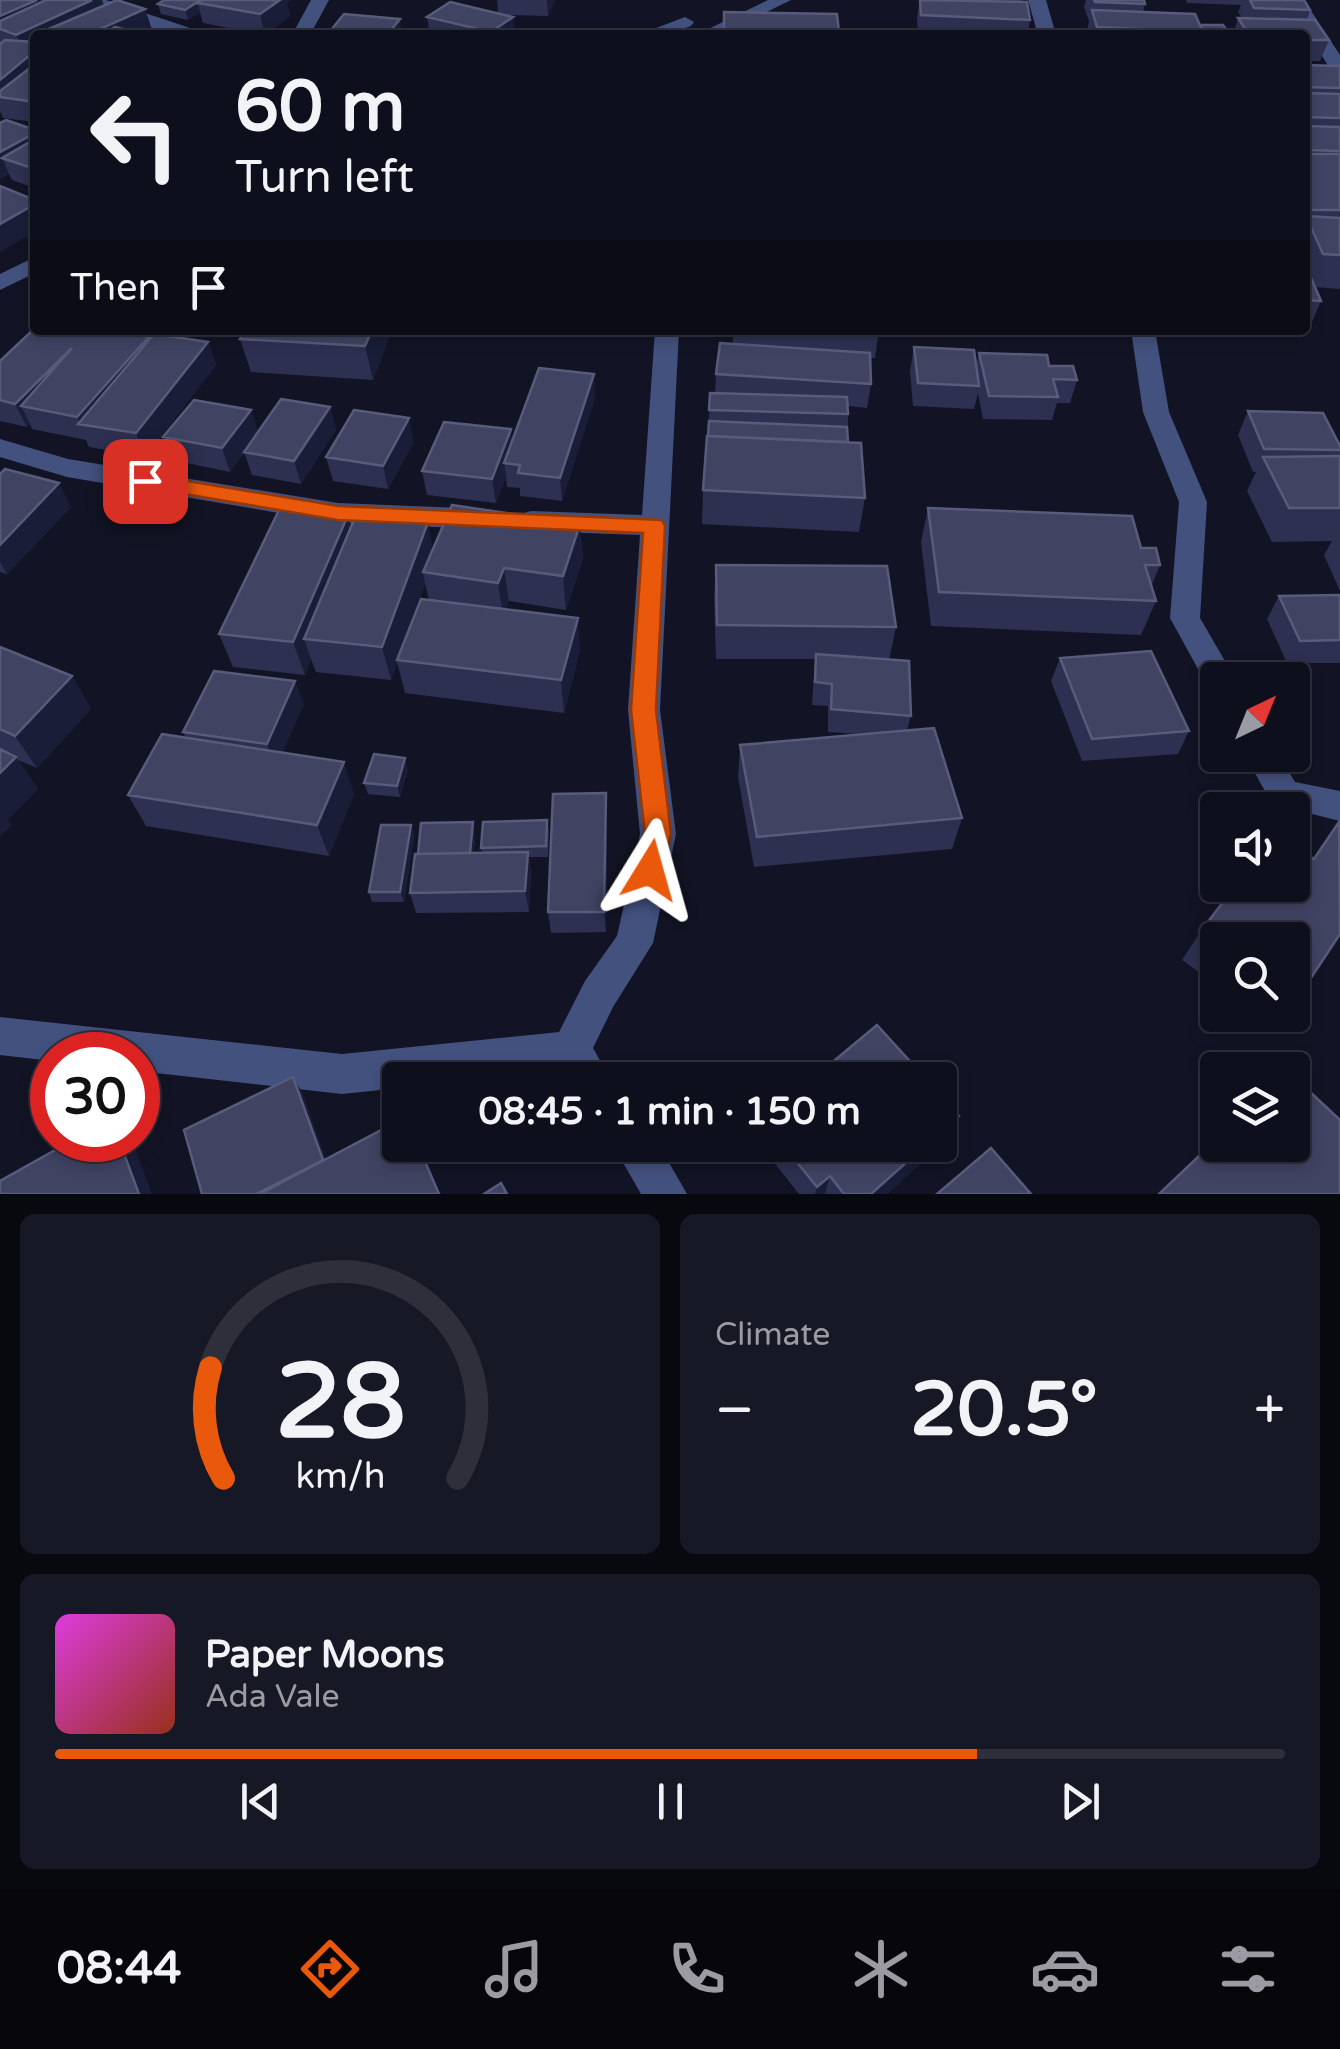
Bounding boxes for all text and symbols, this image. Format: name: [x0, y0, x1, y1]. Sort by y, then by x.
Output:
text: 60 m: [235, 66, 405, 150]
icon: left: [70, 70, 200, 200]
text: Turn left: [235, 151, 414, 205]
icon: arrive: [181, 260, 236, 315]
text: Then: [70, 265, 161, 311]
pin: [103, 439, 188, 524]
icon: arrive: [118, 454, 173, 509]
north arrow: [1200, 662, 1310, 772]
map controls: [1200, 662, 1310, 1162]
button: sound: [1200, 792, 1310, 902]
position arrow: [598, 818, 702, 922]
button: search: [1200, 922, 1310, 1032]
speed limit sign: 30: [30, 1032, 160, 1162]
button: layers: [1200, 1052, 1310, 1162]
text: 08:45 · 1 min · 150 m: [478, 1089, 861, 1135]
text: Climate: [715, 1316, 830, 1354]
text: 28: [275, 1341, 405, 1466]
text: 20.5°: [910, 1365, 1098, 1455]
text: −: [715, 1378, 754, 1444]
text: +: [1254, 1378, 1285, 1444]
text: km/h: [295, 1455, 385, 1498]
text: Paper Moons: [205, 1632, 445, 1678]
text: Ada Vale: [205, 1678, 340, 1716]
icon: previous: [233, 1774, 288, 1829]
icon: pause: [643, 1774, 698, 1829]
icon: next: [1053, 1774, 1108, 1829]
icon: directions: [295, 1934, 365, 2004]
icon: music: [479, 1934, 549, 2004]
icon: phone: [662, 1934, 732, 2004]
icon: climate: [846, 1934, 916, 2004]
icon: car: [1030, 1934, 1100, 2004]
icon: filters: [1213, 1934, 1283, 2004]
text: 08:44: [57, 1942, 182, 1996]

